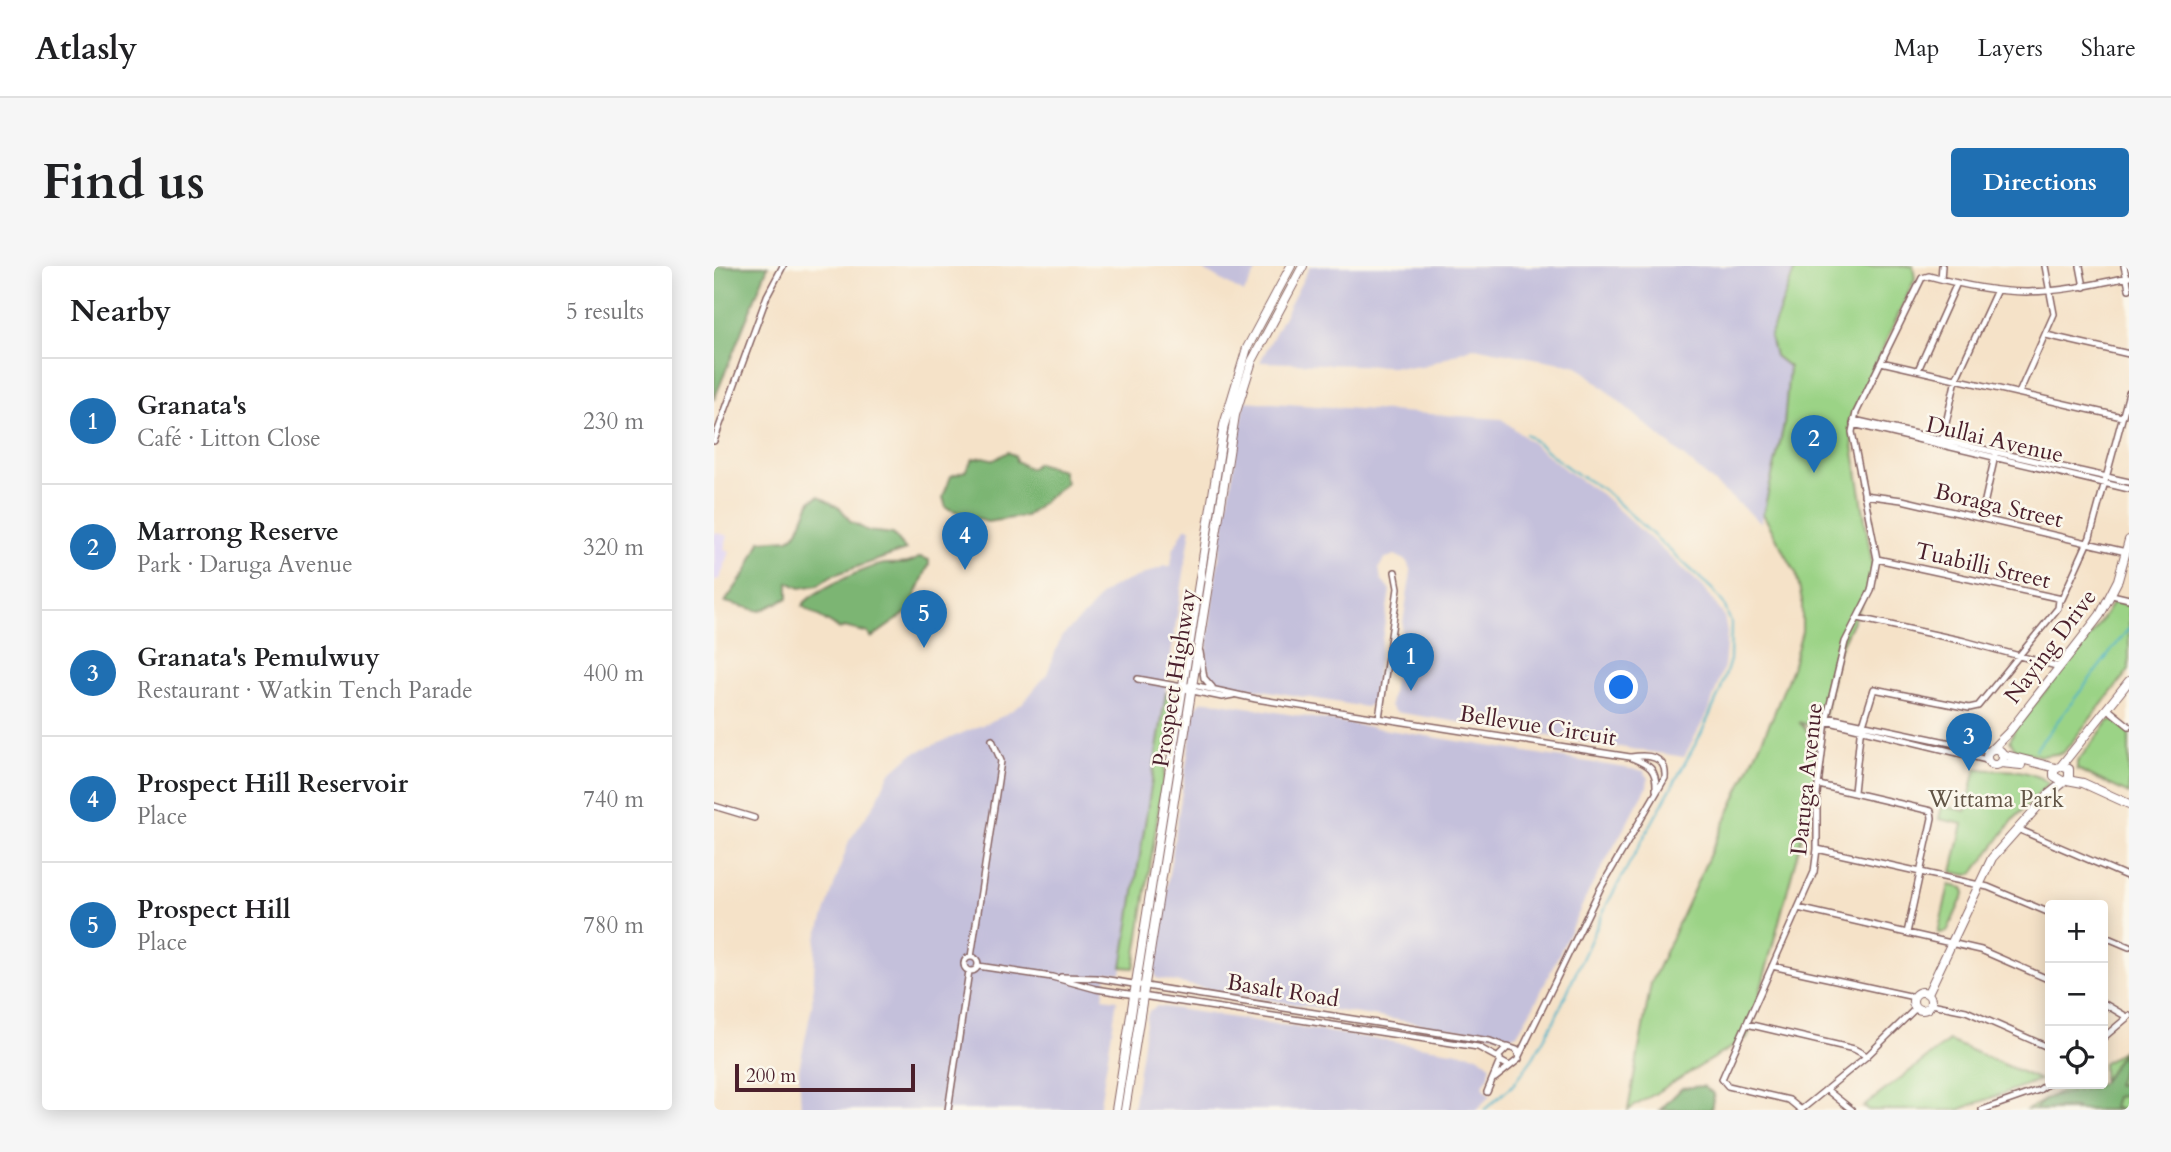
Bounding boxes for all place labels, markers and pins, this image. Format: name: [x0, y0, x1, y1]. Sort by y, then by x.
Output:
pin: 2: [1791, 415, 1837, 473]
pin: 4: [942, 512, 988, 570]
pin: 5: [901, 590, 947, 648]
pin: 1: [1388, 633, 1434, 691]
pin: 3: [1946, 713, 1992, 771]

